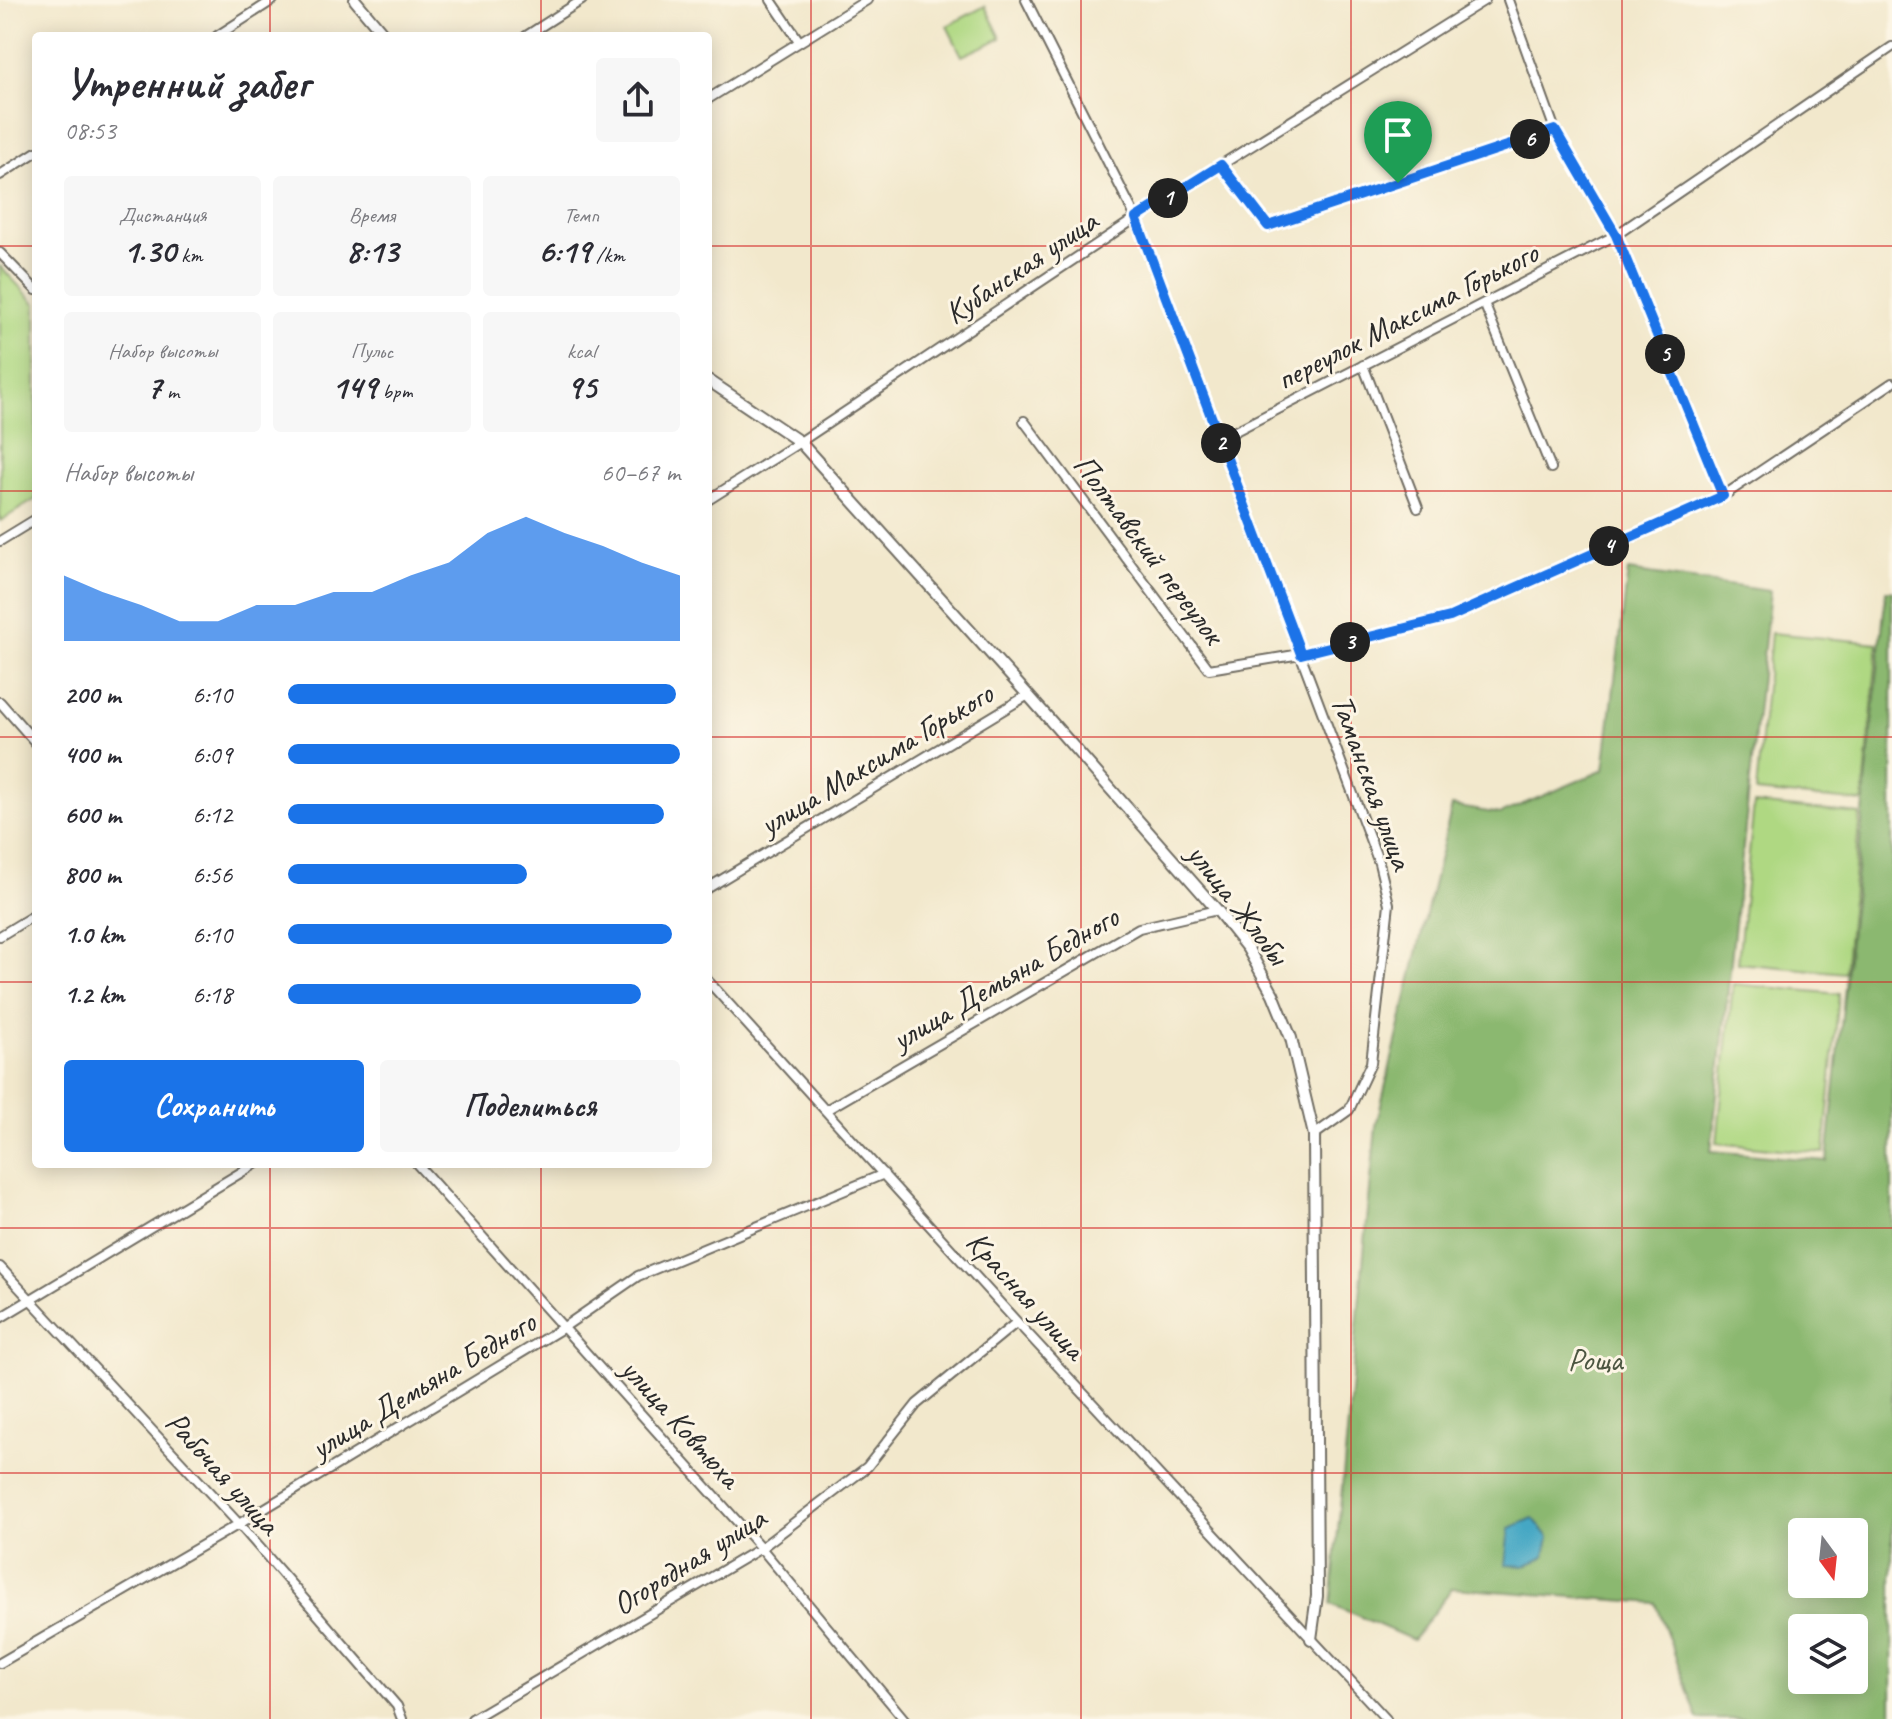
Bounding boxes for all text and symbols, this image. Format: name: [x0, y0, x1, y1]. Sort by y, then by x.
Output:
text: Утренний забег: [64, 56, 309, 111]
button: share: [596, 58, 680, 142]
pin: [1364, 101, 1432, 183]
icon: arrive: [1376, 113, 1420, 157]
text: 08:53: [64, 114, 116, 147]
pin: 6: [1510, 119, 1550, 159]
text: 6: [1525, 125, 1535, 153]
pin: 1: [1148, 178, 1188, 218]
text: 1: [1163, 184, 1173, 212]
street label: Кубанская улица: [936, 200, 1107, 333]
text: Дистанция: [119, 201, 207, 229]
text: Время: [349, 201, 395, 229]
text: Темп: [564, 201, 599, 229]
text: 1.30: [123, 229, 176, 272]
text: 8:13: [346, 229, 398, 272]
text: 6:19: [538, 229, 591, 272]
street label: переулок Максима Горького: [1269, 231, 1546, 400]
text: km: [176, 241, 202, 269]
text: /km: [591, 241, 625, 269]
pin: 5: [1645, 334, 1685, 374]
text: Набор высоты: [108, 337, 217, 365]
text: Пульс: [351, 337, 393, 365]
text: kcal: [567, 337, 596, 365]
text: 5: [1660, 340, 1670, 368]
text: 7: [146, 365, 161, 408]
text: 149: [331, 365, 377, 408]
text: 95: [566, 365, 596, 408]
text: m: [161, 377, 179, 405]
text: bpm: [377, 377, 413, 405]
pin: 2: [1201, 423, 1241, 463]
text: 2: [1216, 429, 1226, 457]
street label: Полтавский переулок: [1064, 446, 1236, 655]
text: Набор высоты: [64, 456, 193, 489]
text: 60–67 m: [601, 456, 680, 489]
pin: 4: [1589, 526, 1629, 566]
text: 4: [1604, 532, 1614, 560]
pin: 3: [1330, 622, 1370, 662]
text: 3: [1345, 628, 1355, 656]
street label: улица Максима Горького: [750, 672, 1002, 846]
text: 200 m: [64, 678, 120, 711]
text: 6:10: [192, 678, 232, 711]
street label: Таманская улица: [1321, 689, 1423, 877]
text: 400 m: [64, 738, 120, 771]
text: 6:09: [192, 738, 232, 771]
text: 600 m: [64, 798, 121, 831]
text: 6:12: [192, 798, 232, 831]
street label: улица Жлобы: [1177, 833, 1299, 975]
text: 800 m: [64, 858, 120, 891]
text: 6:56: [192, 858, 232, 891]
street label: улица Демьяна Бедного: [882, 896, 1127, 1061]
text: 1.0 km: [64, 918, 124, 951]
text: 6:10: [192, 918, 232, 951]
text: 1.2 km: [64, 978, 124, 1011]
text: 6:18: [192, 978, 232, 1011]
button: Сохранить: [64, 1060, 364, 1152]
button: Поделиться: [380, 1060, 680, 1152]
street label: Красная улица: [957, 1222, 1097, 1370]
street label: улица Демьяна Бедного: [301, 1301, 544, 1469]
park label: Роща: [1568, 1339, 1624, 1380]
street label: улица Ковтюха: [611, 1348, 752, 1499]
street label: Рабочая улица: [157, 1403, 291, 1545]
street label: Огородная улица: [605, 1497, 775, 1624]
north arrow: [1788, 1518, 1868, 1598]
map controls: [1788, 1518, 1868, 1694]
button: layers: [1788, 1614, 1868, 1694]

